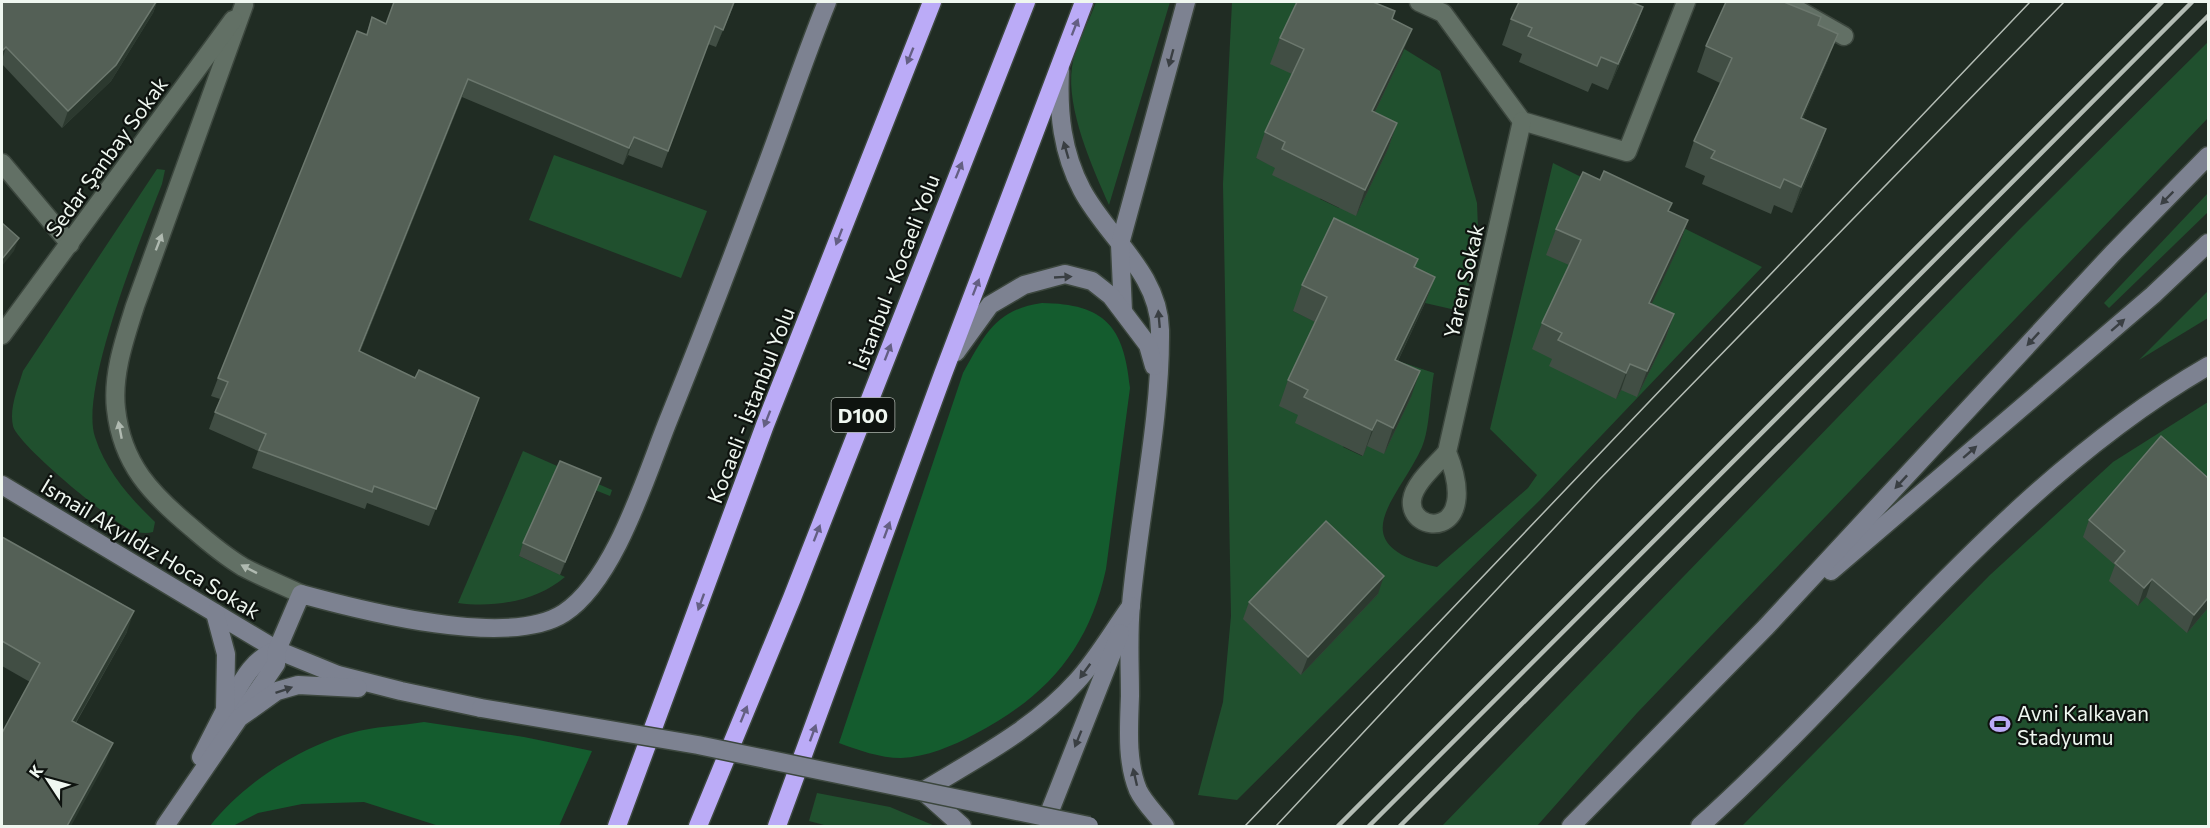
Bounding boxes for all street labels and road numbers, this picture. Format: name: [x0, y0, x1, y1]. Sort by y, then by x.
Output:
street label: Sedar Şanbay Sokak: [40, 71, 172, 241]
street label: İstanbul - Kocaeli Yolu: [846, 171, 944, 373]
street label: Yaren Sokak: [1438, 221, 1488, 341]
street label: Kocaeli - İstanbul Yolu: [701, 304, 799, 506]
road number: D100: [832, 398, 894, 432]
street label: İsmail Akyıldız Hoca Sokak: [37, 473, 265, 623]

